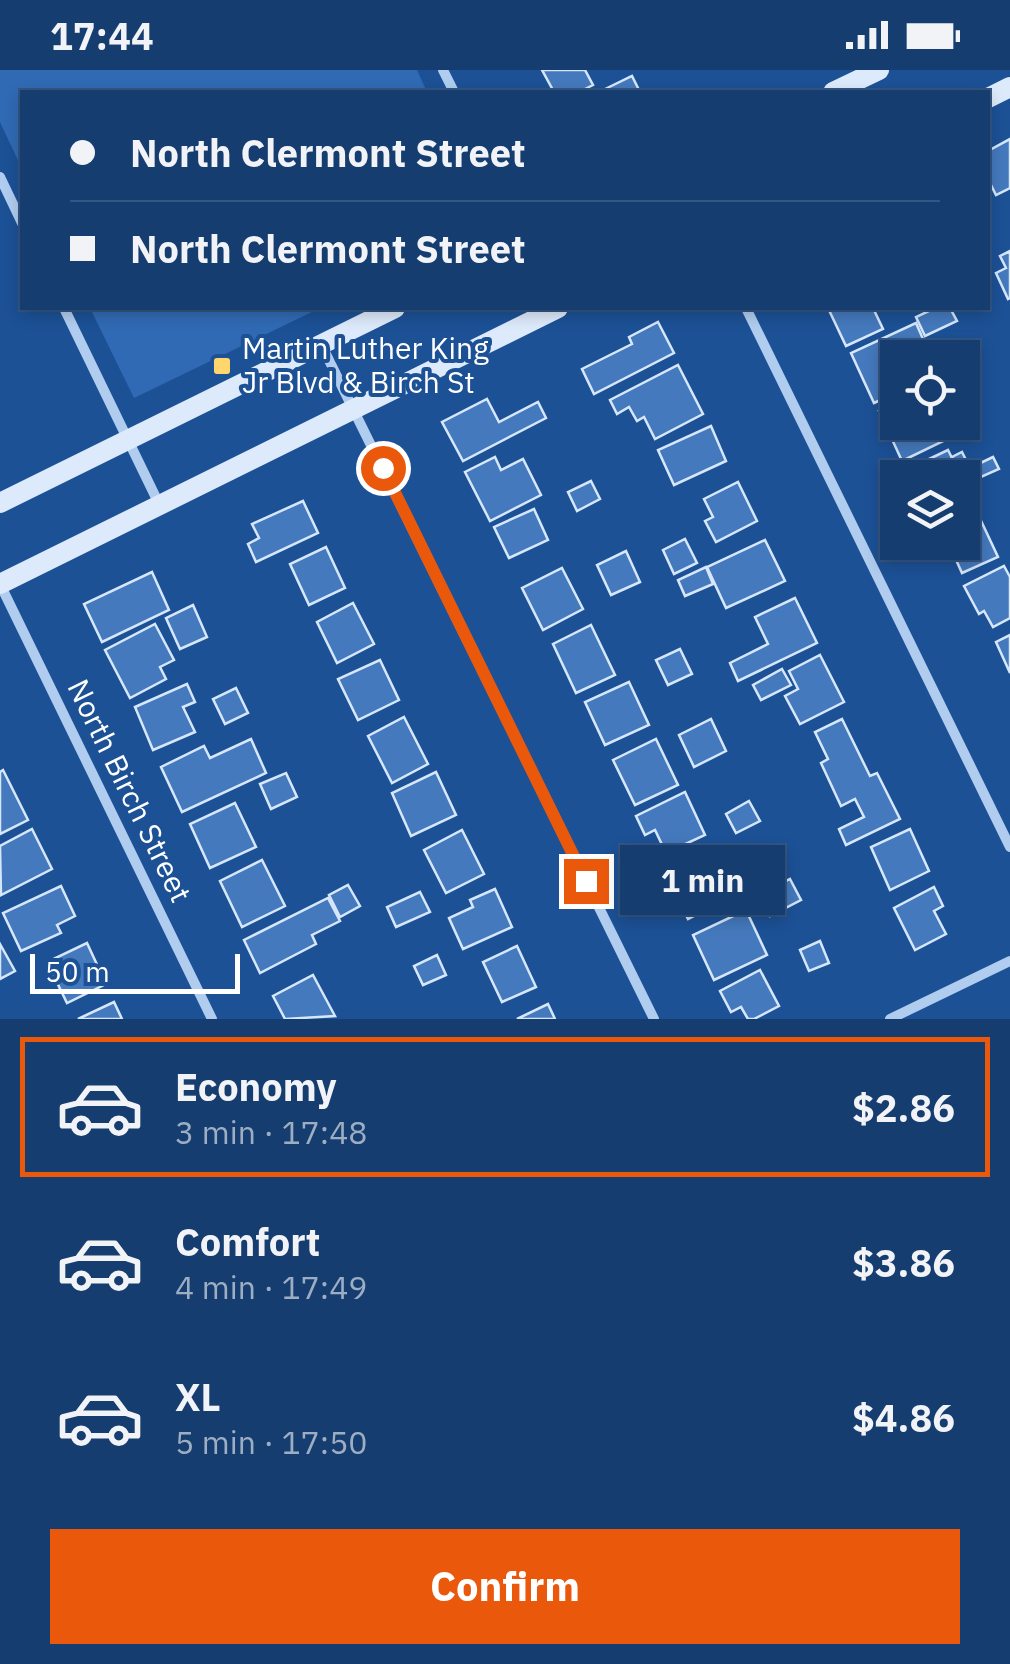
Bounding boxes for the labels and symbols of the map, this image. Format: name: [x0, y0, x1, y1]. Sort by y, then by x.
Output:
place label: Martin Luther King Jr Blvd & Birch St: [242, 328, 489, 401]
marker: Martin Luther King Jr Blvd & Birch St: [211, 355, 233, 377]
route start: [361, 446, 406, 491]
street label: North Birch Street: [60, 672, 201, 908]
callout: 1 min: [621, 846, 786, 916]
route end: [564, 859, 609, 904]
scale bar: [30, 949, 240, 994]

